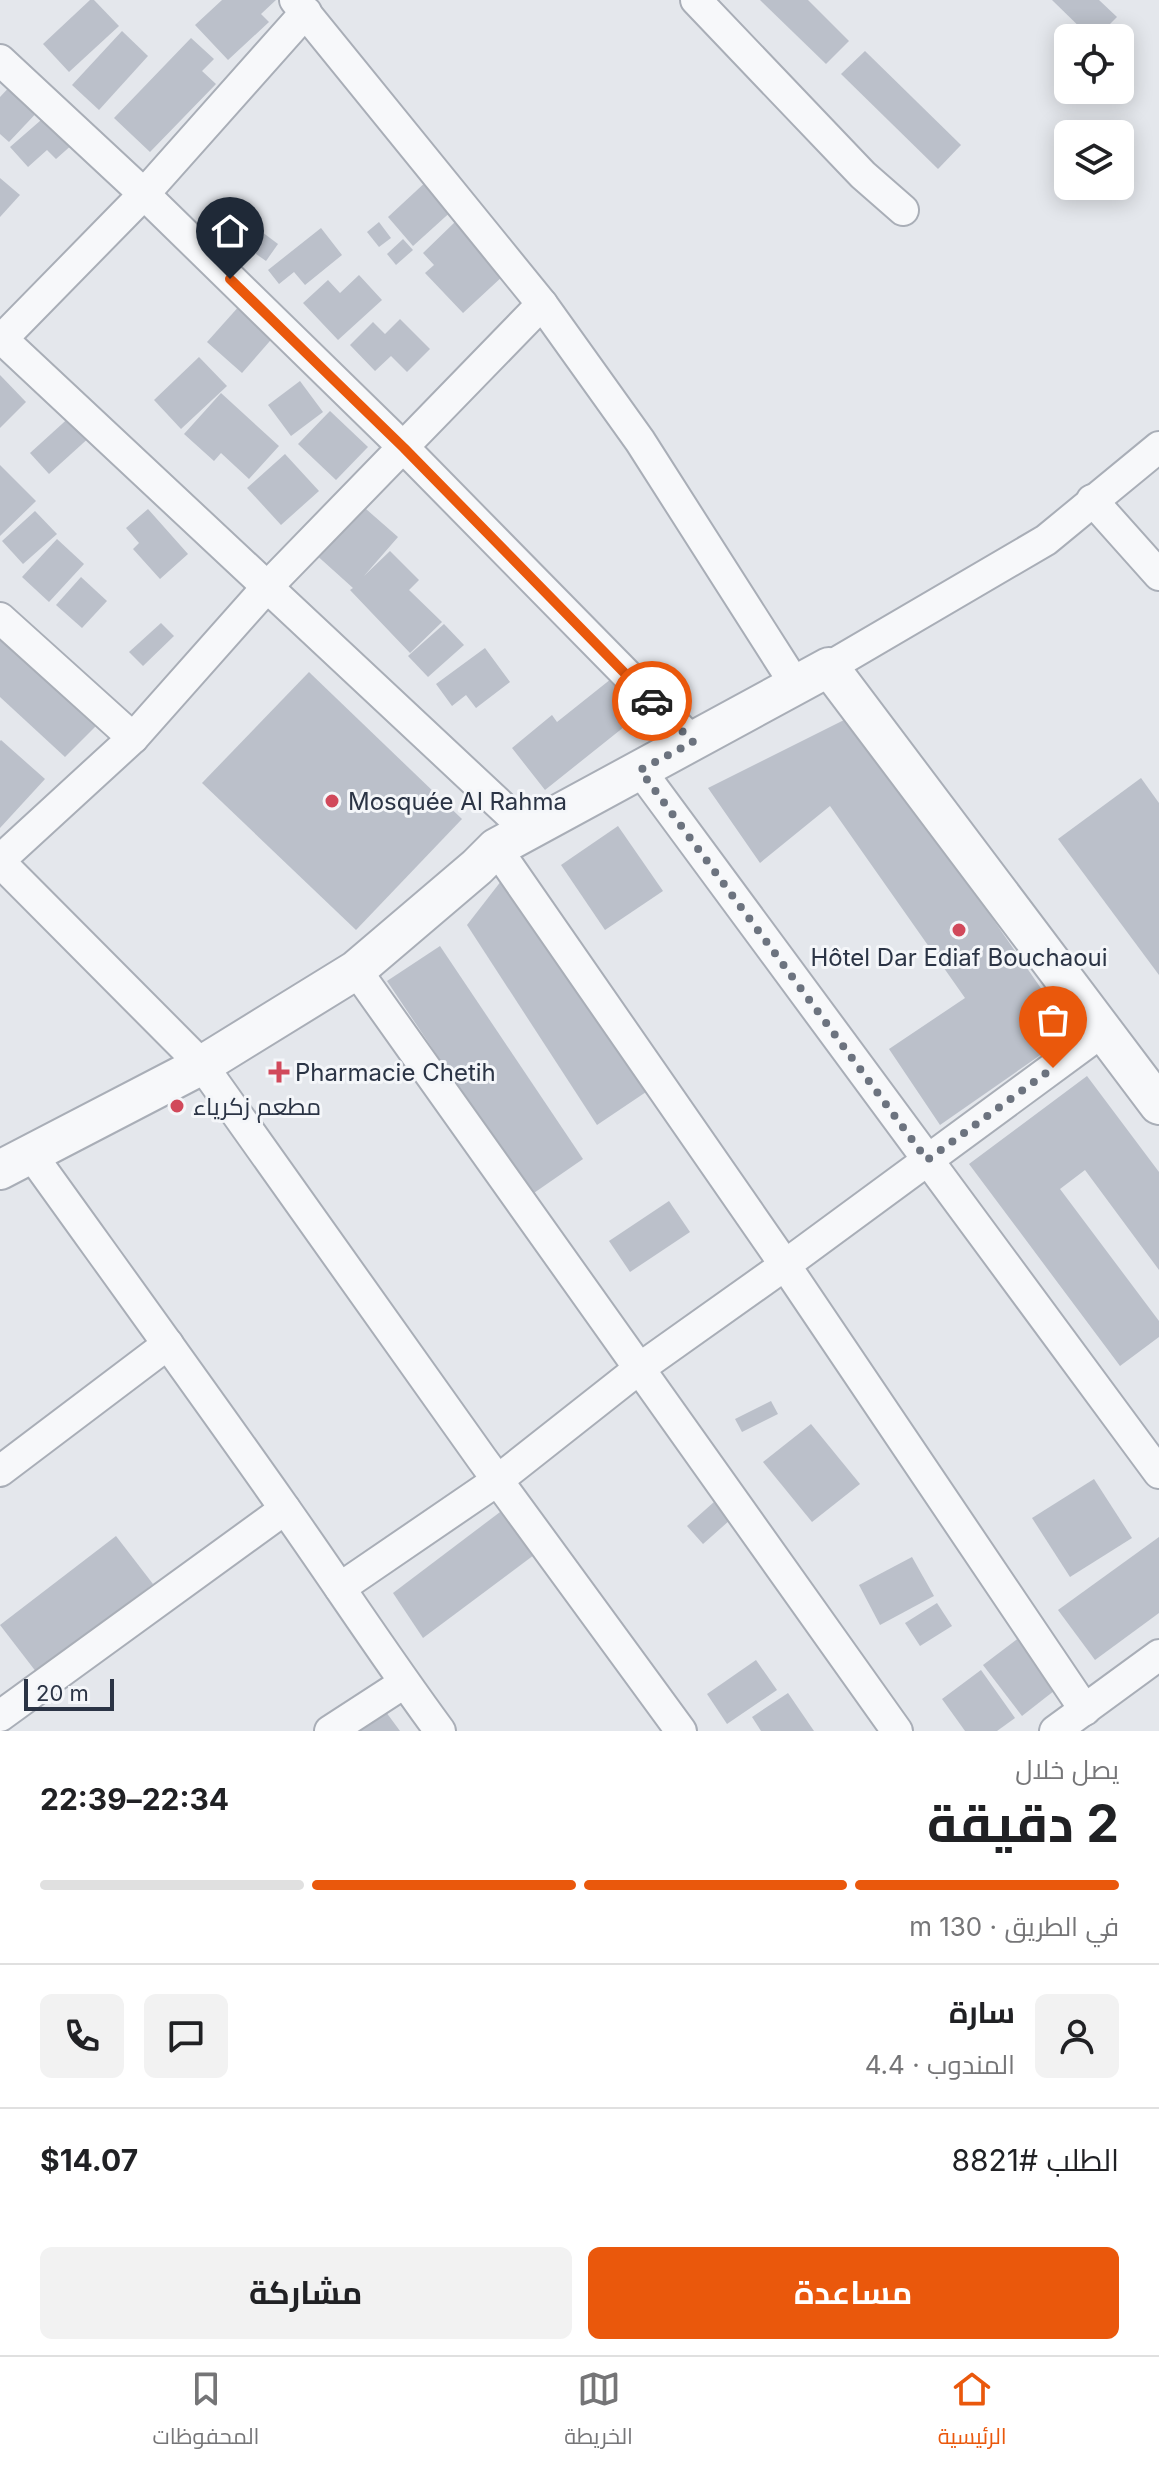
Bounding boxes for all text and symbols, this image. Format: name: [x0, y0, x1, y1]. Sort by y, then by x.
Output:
map controls: [1054, 24, 1134, 200]
button: locate: [1054, 24, 1134, 104]
button: layers: [1054, 120, 1134, 200]
pin: [196, 197, 264, 279]
icon: home: [208, 209, 252, 253]
courier: [612, 661, 692, 741]
icon: car: [630, 679, 674, 723]
place label: Mosquée Al Rahma: [348, 787, 567, 816]
marker: Mosquée Al Rahma: [323, 792, 341, 810]
marker: Hôtel Dar Ediaf Bouchaoui: [950, 921, 968, 939]
place label: Hôtel Dar Ediaf Bouchaoui: [810, 943, 1108, 972]
pin: [1019, 986, 1087, 1068]
icon: bag: [1031, 998, 1075, 1042]
place label: Pharmacie Chetih: [295, 1058, 496, 1087]
marker: Pharmacie Chetih: [270, 1063, 288, 1081]
place label: مطعم زكرياء: [193, 1092, 321, 1123]
marker: مطعم زكرياء: [168, 1097, 186, 1115]
scale bar: [24, 1675, 114, 1711]
text: 20 m: [36, 1680, 89, 1706]
text: يصل خلال: [1015, 1754, 1119, 1785]
text: 22:34–22:39: [40, 1781, 229, 1817]
text: 2 دقيقة: [927, 1792, 1119, 1855]
text: في الطريق · 130 m: [909, 1911, 1119, 1942]
button: phone: [40, 1994, 124, 2078]
button: chat: [144, 1994, 228, 2078]
text: سارة: [949, 1994, 1015, 2030]
button: person: [1035, 1994, 1119, 2078]
text: المندوب · 4.4: [865, 2049, 1015, 2080]
text: $14.07: [40, 2142, 138, 2178]
text: الطلب #8821: [951, 2142, 1119, 2178]
button: مشاركة: [40, 2247, 572, 2339]
button: مساعدة: [588, 2247, 1119, 2339]
tab: المحفوظات: [152, 2367, 259, 2457]
tab: الخريطة: [564, 2367, 633, 2457]
tab: الرئيسية: [938, 2367, 1007, 2457]

